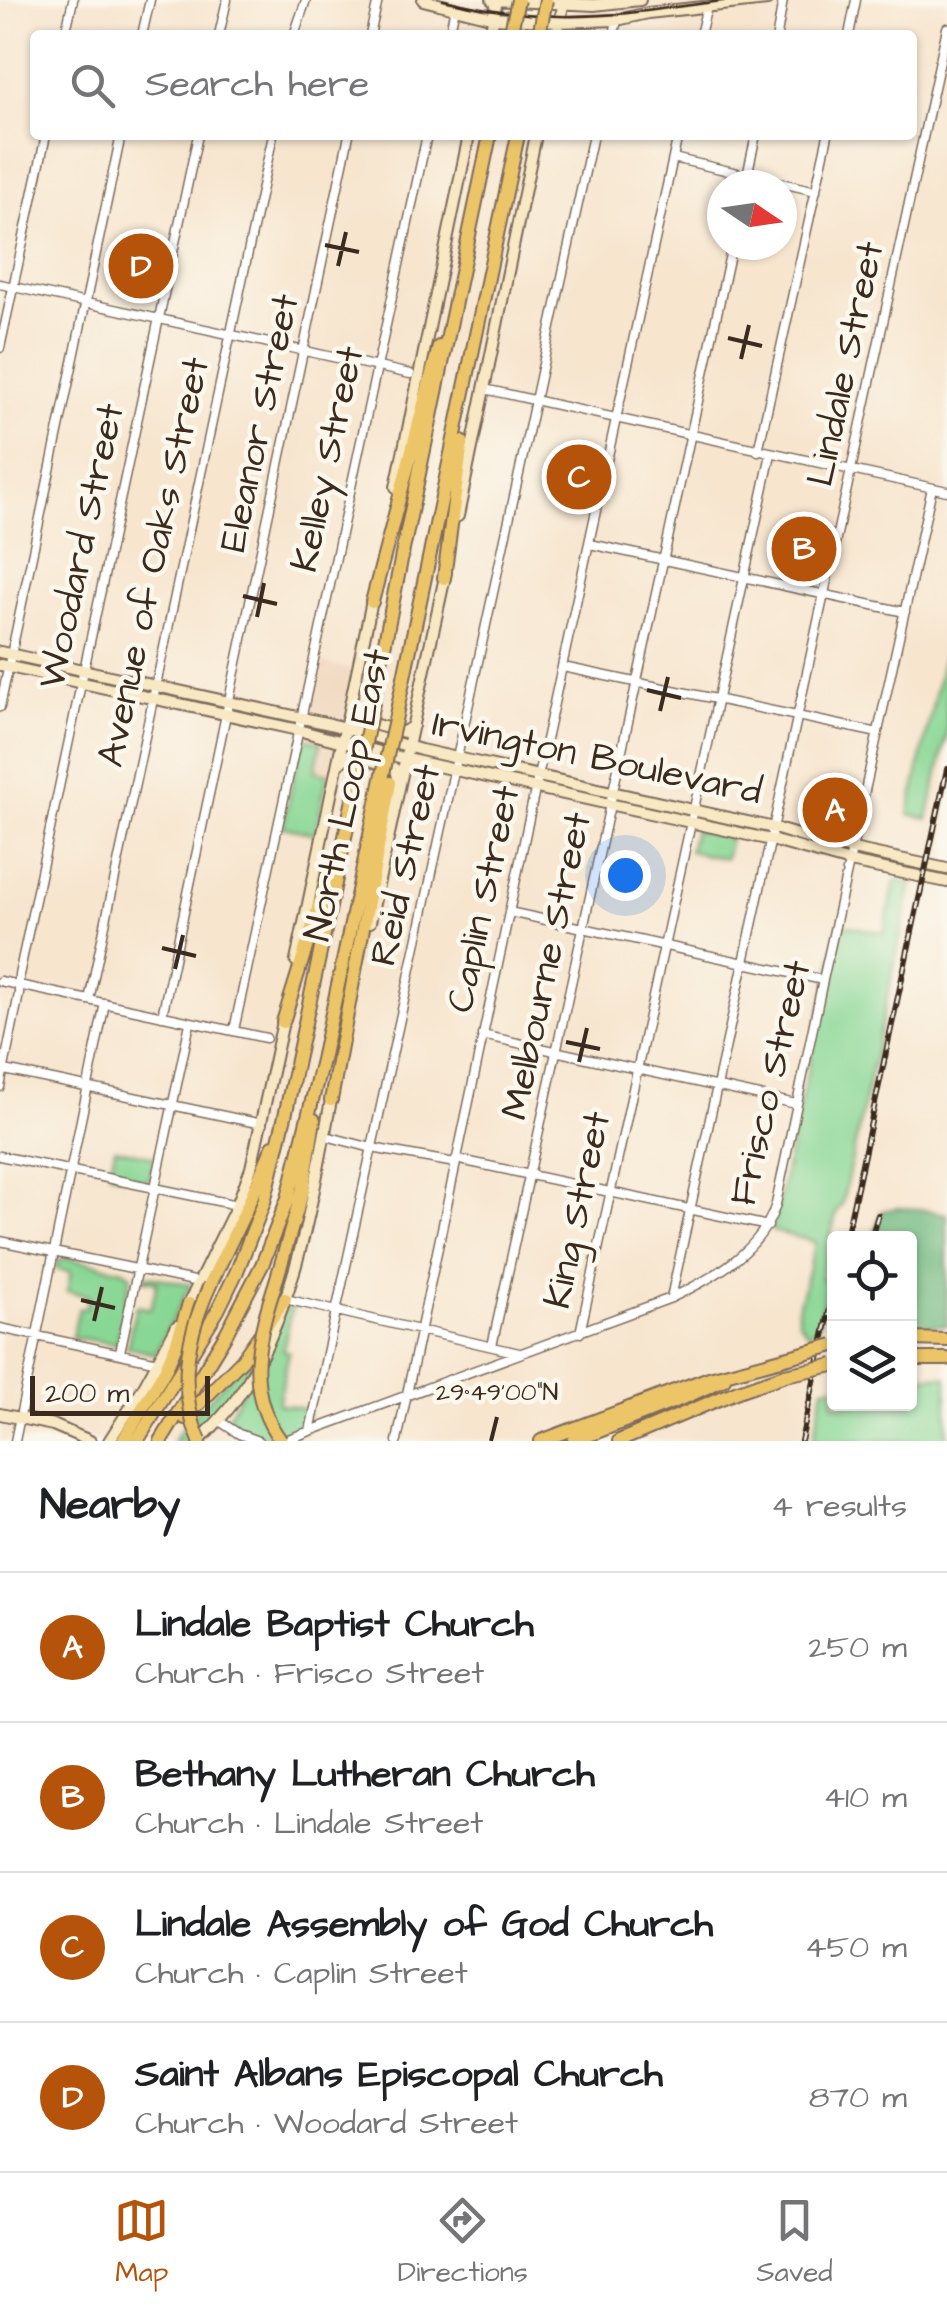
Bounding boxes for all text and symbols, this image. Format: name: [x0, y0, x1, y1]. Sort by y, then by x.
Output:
search box: [30, 30, 917, 140]
icon: search: [65, 58, 120, 113]
text: Search here: [145, 59, 369, 111]
north arrow: [707, 170, 797, 260]
pin: D: [108, 228, 174, 304]
street label: Lindale Street: [795, 237, 897, 491]
street label: Eleanor Street: [207, 289, 313, 557]
street label: Kelley Street: [279, 341, 378, 577]
street label: Avenue of Oaks Street: [85, 352, 223, 772]
street label: Woodard Street: [26, 399, 138, 693]
pin: C: [546, 440, 612, 514]
pin: B: [772, 512, 836, 586]
street label: North Loop East: [292, 644, 404, 946]
street label: Irvington Boulevard: [428, 698, 766, 818]
street label: Reid Street: [358, 759, 454, 971]
pin: A: [802, 772, 868, 848]
street label: Caplin Street: [435, 781, 533, 1017]
street label: Melbourne Street: [489, 808, 605, 1124]
your location: [600, 850, 651, 901]
street label: Frisco Street: [718, 955, 824, 1211]
street label: King Street: [532, 1107, 624, 1313]
map controls: [827, 1231, 917, 1411]
button: locate: [827, 1231, 917, 1321]
button: layers: [827, 1321, 917, 1411]
scale bar: [30, 1371, 210, 1416]
text: 200 m: [45, 1374, 129, 1413]
text: 29°49'00"N: [436, 1375, 558, 1410]
text: Nearby: [40, 1477, 180, 1535]
text: 4 results: [771, 1484, 907, 1529]
text: Lindale Baptist Church: [135, 1599, 534, 1651]
text: A: [62, 1625, 83, 1670]
text: 250 m: [808, 1625, 907, 1670]
text: Church · Frisco Street: [135, 1651, 484, 1696]
text: Bethany Lutheran Church: [135, 1749, 595, 1801]
text: B: [61, 1775, 84, 1820]
text: 410 m: [823, 1775, 907, 1820]
text: Church · Lindale Street: [135, 1801, 483, 1846]
text: Lindale Assembly of God Church: [135, 1899, 713, 1951]
text: C: [61, 1925, 84, 1970]
text: 450 m: [805, 1925, 907, 1970]
text: Church · Caplin Street: [135, 1951, 468, 1996]
text: Saint Albans Episcopal Church: [135, 2049, 663, 2101]
text: D: [62, 2075, 83, 2120]
text: 870 m: [809, 2075, 907, 2120]
text: Church · Woodard Street: [135, 2101, 518, 2146]
tab: Map: [114, 2193, 169, 2292]
tab: Directions: [398, 2193, 528, 2292]
tab: Saved: [756, 2193, 833, 2292]

